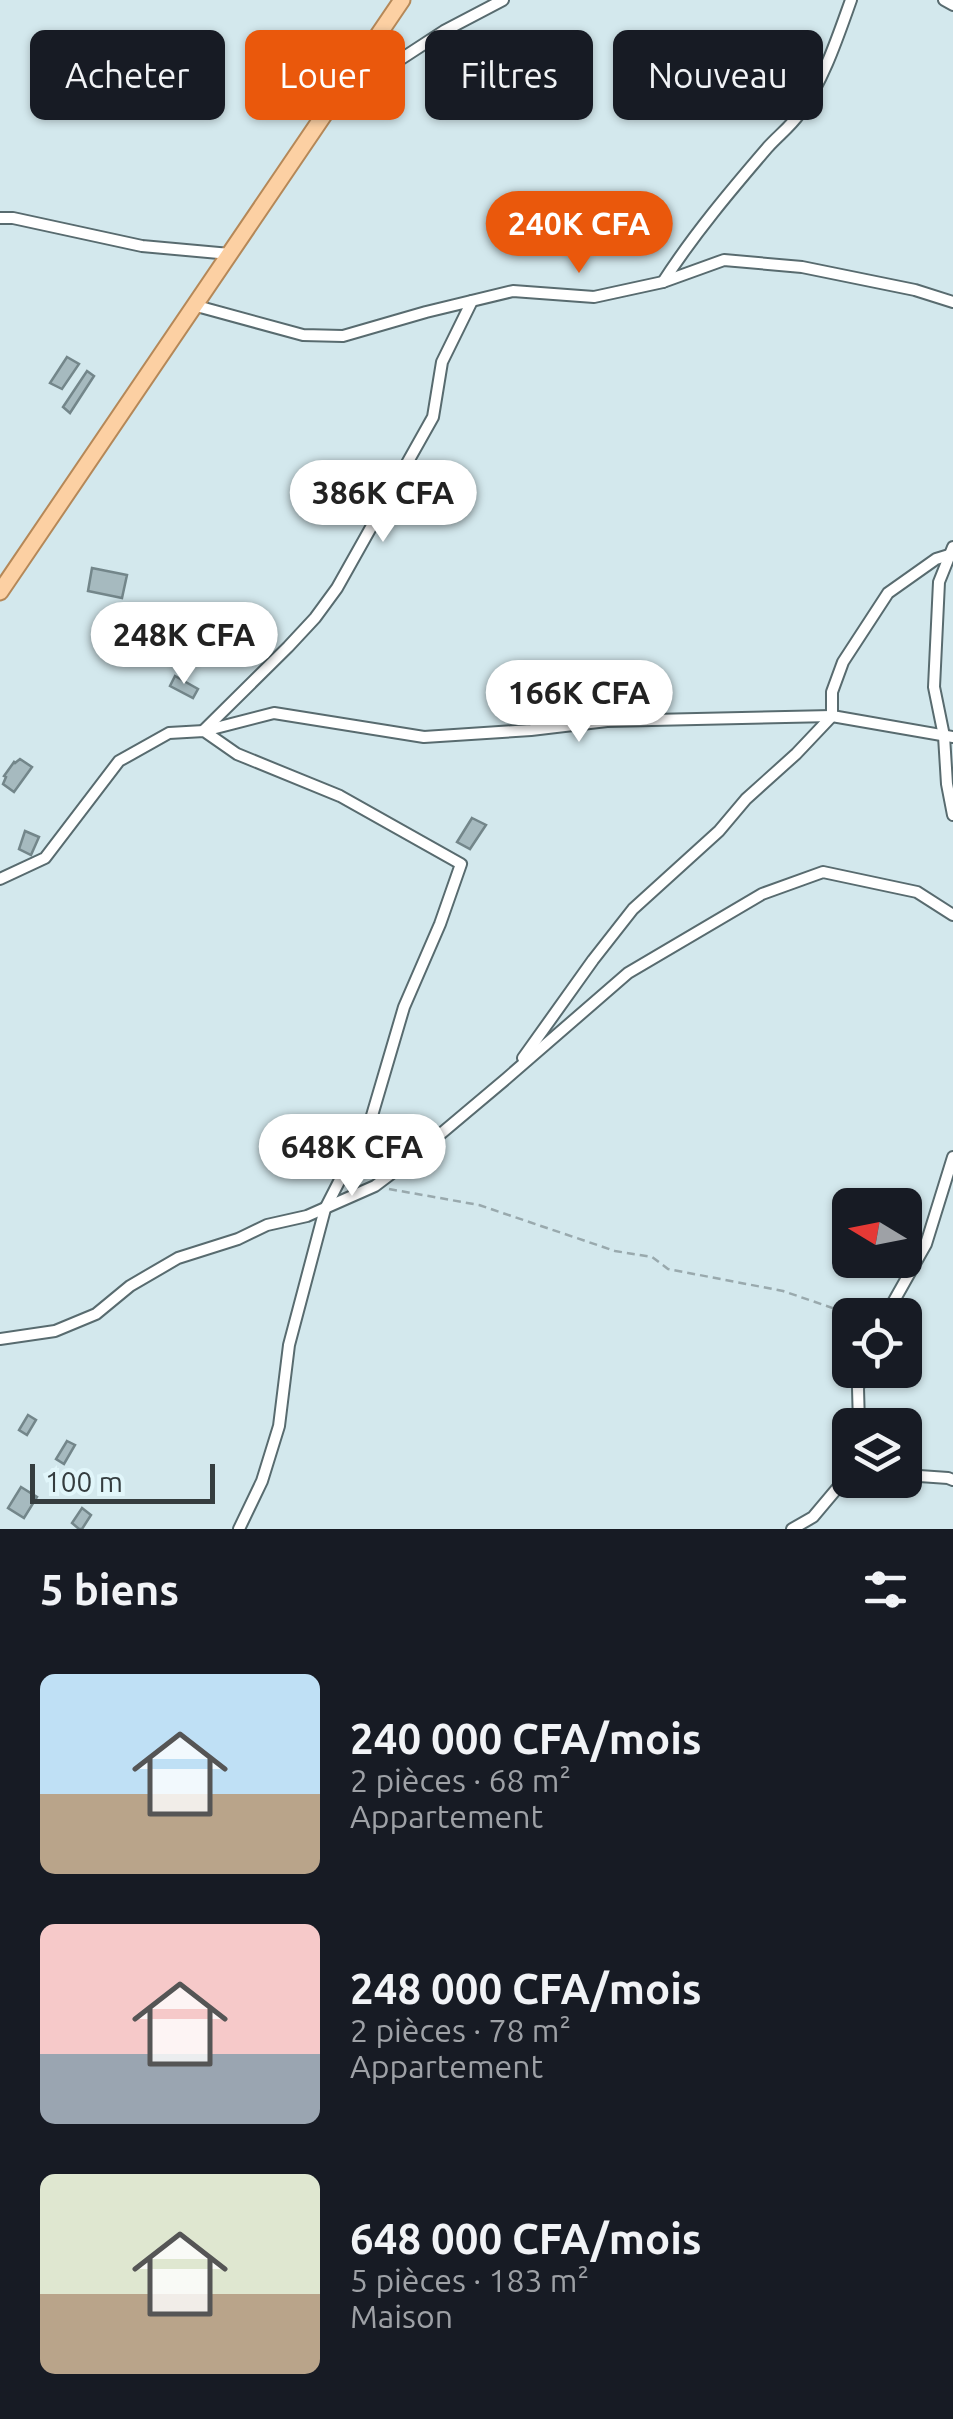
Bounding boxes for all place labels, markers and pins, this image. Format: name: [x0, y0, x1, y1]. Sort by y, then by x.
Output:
pin: 240K CFA: [476, 191, 682, 276]
pin: 386K CFA: [280, 460, 486, 545]
pin: 248K CFA: [81, 602, 287, 687]
pin: 166K CFA: [476, 660, 682, 745]
pin: 648K CFA: [249, 1114, 455, 1199]

